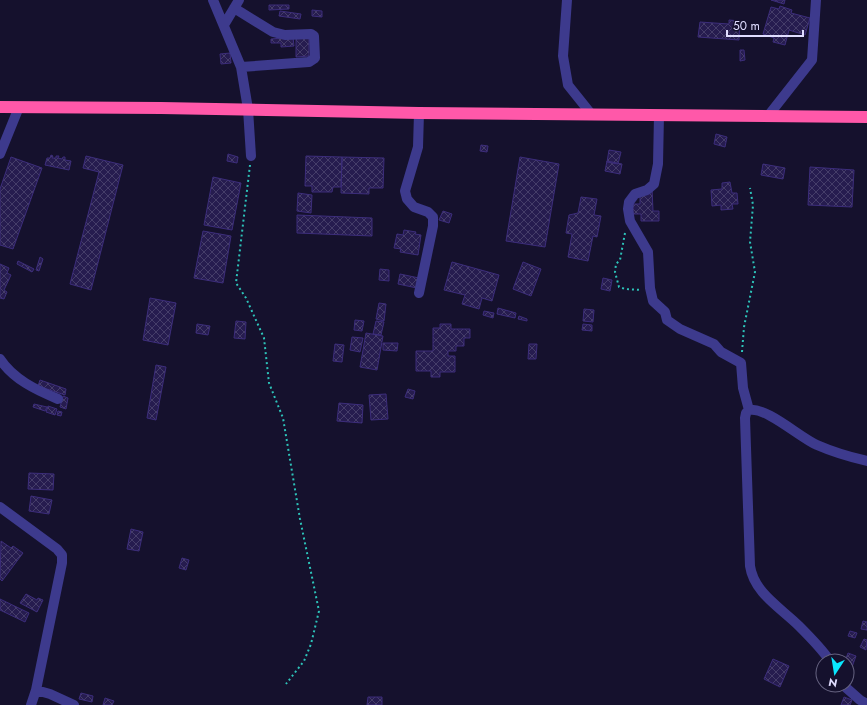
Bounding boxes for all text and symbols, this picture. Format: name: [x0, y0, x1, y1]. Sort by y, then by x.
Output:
scale bar: [727, 12, 803, 38]
text: 50 m: [733, 17, 760, 35]
north arrow: [815, 653, 855, 693]
text: N: [827, 674, 839, 692]

